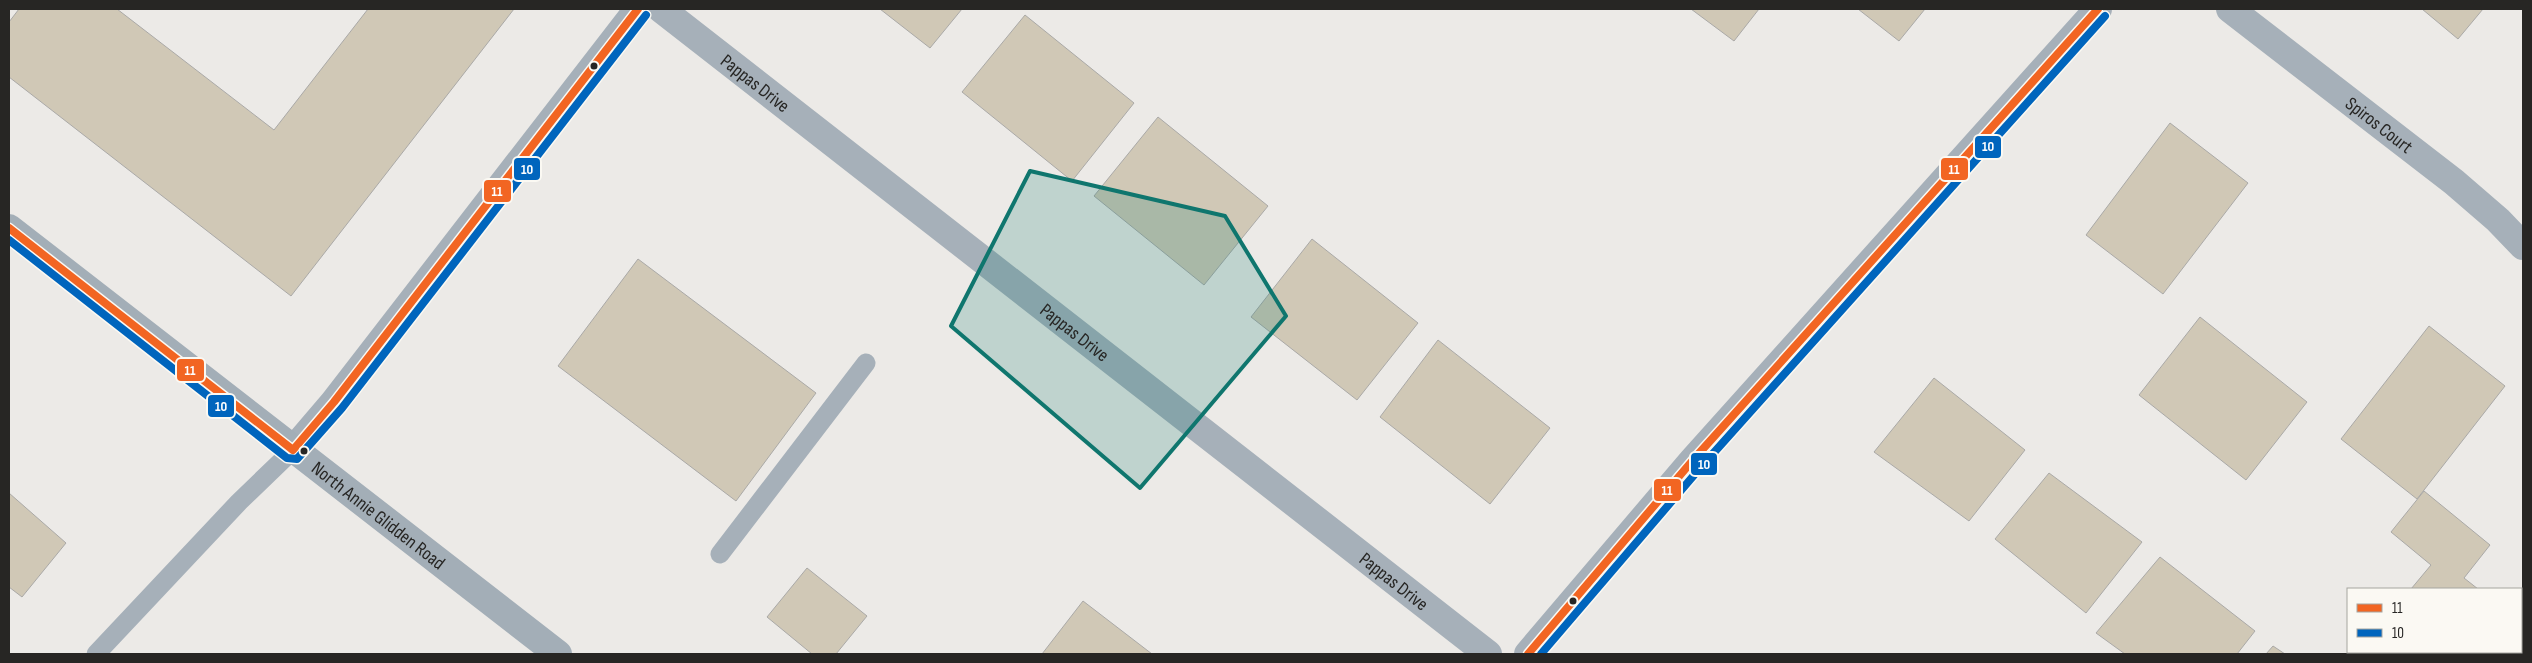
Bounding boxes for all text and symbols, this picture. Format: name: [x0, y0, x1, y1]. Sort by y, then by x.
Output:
street label: Pappas Drive: [716, 50, 794, 118]
unlabelled marker: [589, 61, 599, 71]
street label: Spiros Court: [2340, 93, 2417, 159]
line badge: 10: [1974, 135, 2002, 159]
text: 10: [1982, 138, 1994, 155]
line badge: 10: [513, 157, 541, 181]
line badge: 11: [1940, 157, 1969, 181]
text: 10: [521, 161, 533, 178]
text: 11: [1949, 161, 1960, 178]
line badge: 11: [483, 179, 512, 203]
text: 11: [492, 183, 503, 200]
street label: Pappas Drive: [1035, 299, 1113, 367]
line badge: 11: [176, 358, 205, 382]
text: 11: [185, 362, 196, 379]
line badge: 10: [207, 394, 235, 418]
text: 10: [215, 398, 227, 415]
unlabelled marker: [299, 446, 309, 456]
line badge: 10: [1690, 452, 1718, 476]
text: 10: [1698, 456, 1710, 473]
street label: North Annie Glidden Road: [307, 457, 449, 575]
line badge: 11: [1653, 478, 1682, 502]
text: 11: [1662, 482, 1673, 499]
street label: Pappas Drive: [1354, 548, 1433, 616]
legend: [2347, 588, 2522, 653]
unlabelled marker: [1568, 596, 1578, 606]
text: 11: [2392, 599, 2403, 618]
text: 10: [2392, 624, 2404, 643]

